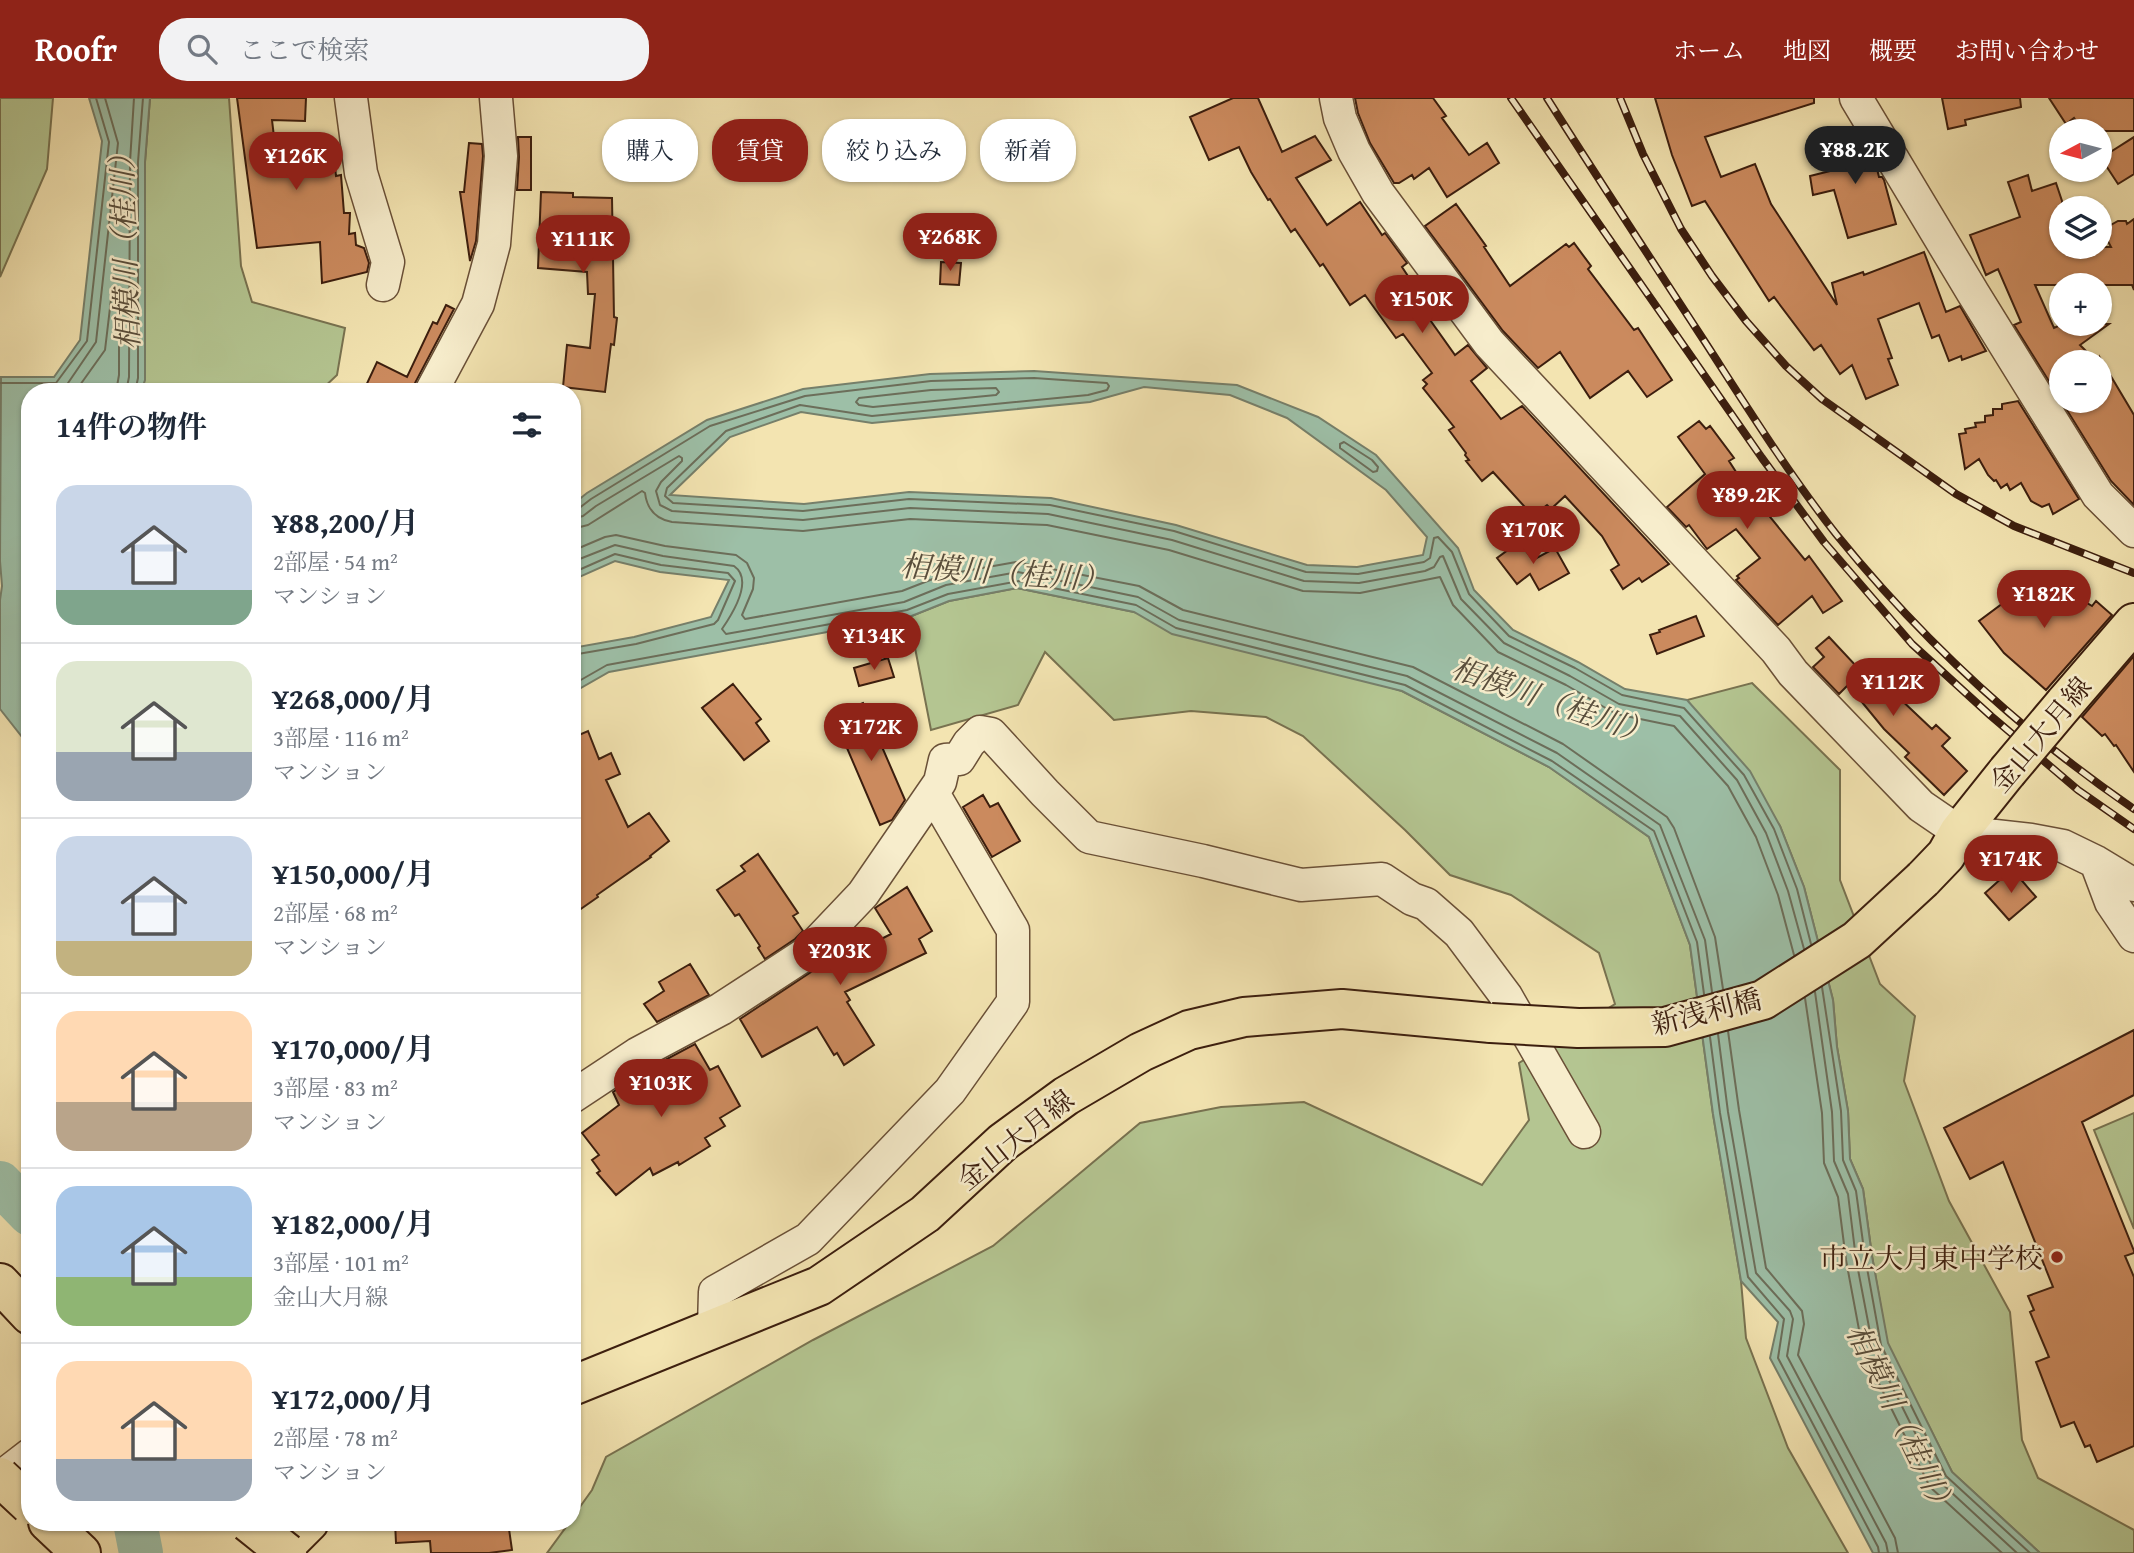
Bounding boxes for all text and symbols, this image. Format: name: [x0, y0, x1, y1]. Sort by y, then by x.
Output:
search box: [159, 18, 649, 81]
text: Roofr: [35, 25, 117, 73]
icon: search: [183, 30, 221, 68]
text: ここで検索: [239, 30, 369, 69]
text: ホーム: [1673, 33, 1745, 68]
text: 地図: [1783, 33, 1831, 68]
text: 概要: [1869, 33, 1917, 68]
text: お問い合わせ: [1955, 33, 2099, 68]
chip: 購入: [602, 119, 698, 182]
chip: 賃貸: [712, 119, 808, 182]
chip: 絞り込み: [822, 119, 966, 182]
chip: 新着: [980, 119, 1076, 182]
north arrow: [2049, 119, 2112, 182]
map controls: [2049, 119, 2112, 413]
pin: ¥88.2K: [1798, 126, 1912, 186]
pin: ¥126K: [247, 132, 345, 192]
text: ¥88.2K: [1821, 132, 1889, 165]
text: ¥126K: [265, 138, 327, 171]
water label: 相模川（桂川）: [98, 139, 150, 351]
button: layers: [2049, 196, 2112, 259]
pin: ¥268K: [901, 214, 999, 273]
pin: ¥111K: [534, 216, 632, 275]
text: ¥268K: [919, 219, 981, 252]
text: ¥111K: [552, 221, 614, 254]
button: +: [2049, 273, 2112, 336]
pin: ¥150K: [1373, 275, 1471, 335]
text: ¥150K: [1391, 281, 1453, 314]
button: −: [2049, 350, 2112, 413]
text: 14件の物件: [56, 404, 207, 448]
icon: filters: [508, 406, 546, 444]
pin: ¥89.2K: [1690, 472, 1804, 531]
text: ¥89.2K: [1713, 477, 1781, 510]
text: ¥88,200/月: [273, 500, 419, 544]
pin: ¥170K: [1484, 506, 1582, 566]
text: ¥170K: [1502, 512, 1564, 545]
icon: home: [112, 513, 196, 597]
water label: 相模川（桂川）: [899, 543, 1111, 601]
text: 2部屋 · 54 m²: [273, 545, 398, 578]
pin: ¥182K: [1995, 570, 2093, 630]
text: ¥182K: [2013, 576, 2075, 609]
text: マンション: [273, 579, 387, 612]
pin: ¥134K: [825, 612, 923, 672]
text: ¥134K: [843, 618, 905, 651]
water label: 相模川（桂川）: [1446, 645, 1658, 755]
pin: ¥112K: [1844, 658, 1942, 718]
text: ¥112K: [1862, 664, 1924, 697]
street label: 金山大月線: [1979, 667, 2101, 801]
text: ¥268,000/月: [273, 676, 435, 720]
icon: home: [112, 689, 196, 773]
pin: ¥172K: [822, 704, 920, 763]
text: ¥172K: [840, 709, 902, 742]
text: 3部屋 · 116 m²: [273, 721, 409, 754]
text: マンション: [273, 755, 387, 788]
pin: ¥174K: [1962, 836, 2060, 895]
text: ¥174K: [1980, 841, 2042, 874]
text: ¥150,000/月: [273, 851, 435, 895]
icon: home: [112, 864, 196, 948]
text: 2部屋 · 68 m²: [273, 896, 398, 929]
pin: ¥203K: [791, 928, 889, 987]
text: マンション: [273, 930, 387, 963]
text: ¥203K: [809, 933, 871, 966]
street label: 新浅利橋: [1647, 978, 1765, 1044]
text: ¥170,000/月: [273, 1026, 435, 1070]
icon: home: [112, 1039, 196, 1123]
pin: ¥103K: [612, 1060, 710, 1119]
text: ¥103K: [630, 1065, 692, 1098]
text: 3部屋 · 83 m²: [273, 1071, 398, 1104]
street label: 金山大月線: [948, 1079, 1082, 1199]
text: マンション: [273, 1105, 387, 1138]
text: ¥182,000/月: [273, 1201, 435, 1245]
icon: home: [112, 1214, 196, 1298]
place label: 市立大月東中学校: [1819, 1237, 2043, 1278]
text: 3部屋 · 101 m²: [273, 1246, 409, 1279]
marker: 市立大月東中学校: [2049, 1249, 2065, 1265]
text: 金山大月線: [273, 1280, 388, 1313]
water label: 相模川（桂川）: [1836, 1316, 1968, 1524]
text: ¥172,000/月: [273, 1376, 435, 1420]
icon: home: [112, 1389, 196, 1473]
text: 2部屋 · 78 m²: [273, 1421, 398, 1454]
text: マンション: [273, 1455, 387, 1488]

